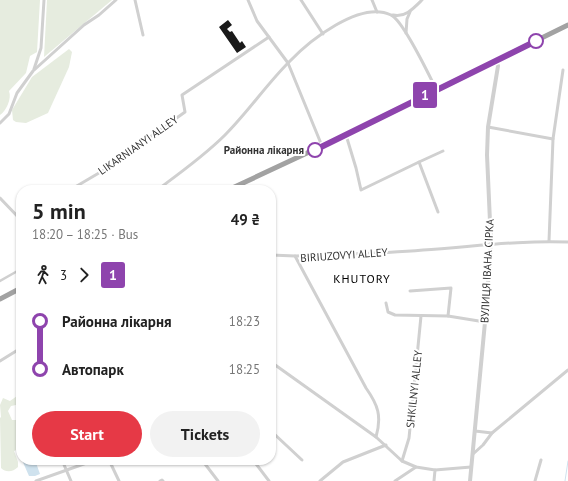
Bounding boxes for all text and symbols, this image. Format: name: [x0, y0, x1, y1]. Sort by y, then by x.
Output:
unlabelled marker: [528, 33, 544, 49]
line badge: 1: [412, 82, 438, 108]
text: 1: [421, 86, 429, 104]
street label: LIKARNIANYI ALLEY: [95, 112, 181, 178]
marker: Районна лікарня: [307, 142, 323, 158]
place label: Районна лікарня: [224, 143, 304, 157]
text: 5 min: [32, 197, 86, 225]
text: 49 ₴: [231, 210, 260, 229]
street label: ВУЛИЦЯ ІВАНА СІРКА: [477, 218, 497, 324]
text: 18:20 – 18:25 · Bus: [32, 226, 138, 243]
street label: BIRIUZOVYI ALLEY: [300, 245, 389, 265]
icon: walk: [32, 264, 54, 286]
icon: forward: [73, 264, 95, 286]
text: 1: [109, 266, 117, 284]
text: 3: [60, 267, 67, 284]
district label: KHUTORY: [333, 271, 391, 286]
text: Районна лікарня: [62, 312, 172, 331]
text: 18:23: [229, 313, 260, 330]
street label: SHKILNYI ALLEY: [403, 349, 425, 429]
text: Автопарк: [62, 360, 124, 379]
text: 18:25: [229, 361, 260, 378]
button: Start: [32, 411, 142, 457]
button: Tickets: [150, 411, 260, 457]

